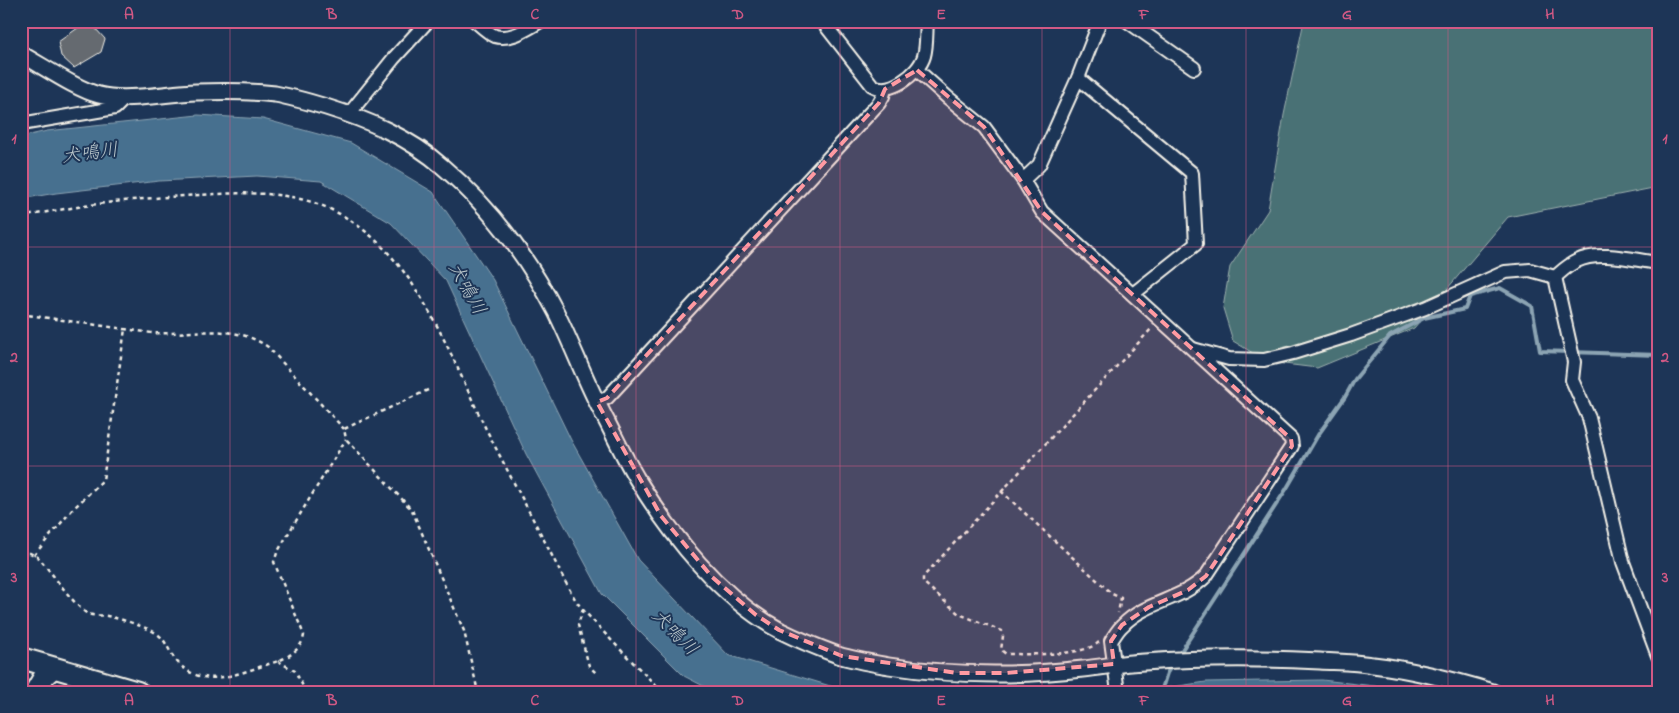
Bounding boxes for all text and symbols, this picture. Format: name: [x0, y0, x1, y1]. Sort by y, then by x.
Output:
text: A: [124, 3, 134, 27]
text: B: [326, 3, 338, 27]
text: C: [531, 3, 540, 27]
text: D: [731, 3, 744, 27]
text: E: [936, 3, 946, 27]
text: F: [1138, 3, 1150, 27]
text: G: [1342, 3, 1352, 27]
text: H: [1545, 3, 1555, 27]
text: 1: [11, 127, 17, 151]
text: 1: [1662, 127, 1668, 151]
water label: 犬鳴川: [60, 137, 120, 171]
water label: 犬鳴川: [440, 258, 492, 320]
text: 2: [9, 346, 18, 370]
text: 2: [1660, 346, 1669, 370]
text: 3: [10, 566, 18, 590]
text: 3: [1661, 566, 1669, 590]
water label: 犬鳴川: [644, 603, 704, 663]
text: A: [124, 689, 134, 713]
text: B: [326, 689, 338, 713]
text: C: [531, 689, 540, 713]
text: D: [731, 689, 744, 713]
text: E: [936, 689, 946, 713]
text: F: [1138, 689, 1150, 713]
text: G: [1342, 689, 1352, 713]
text: H: [1545, 689, 1555, 713]

